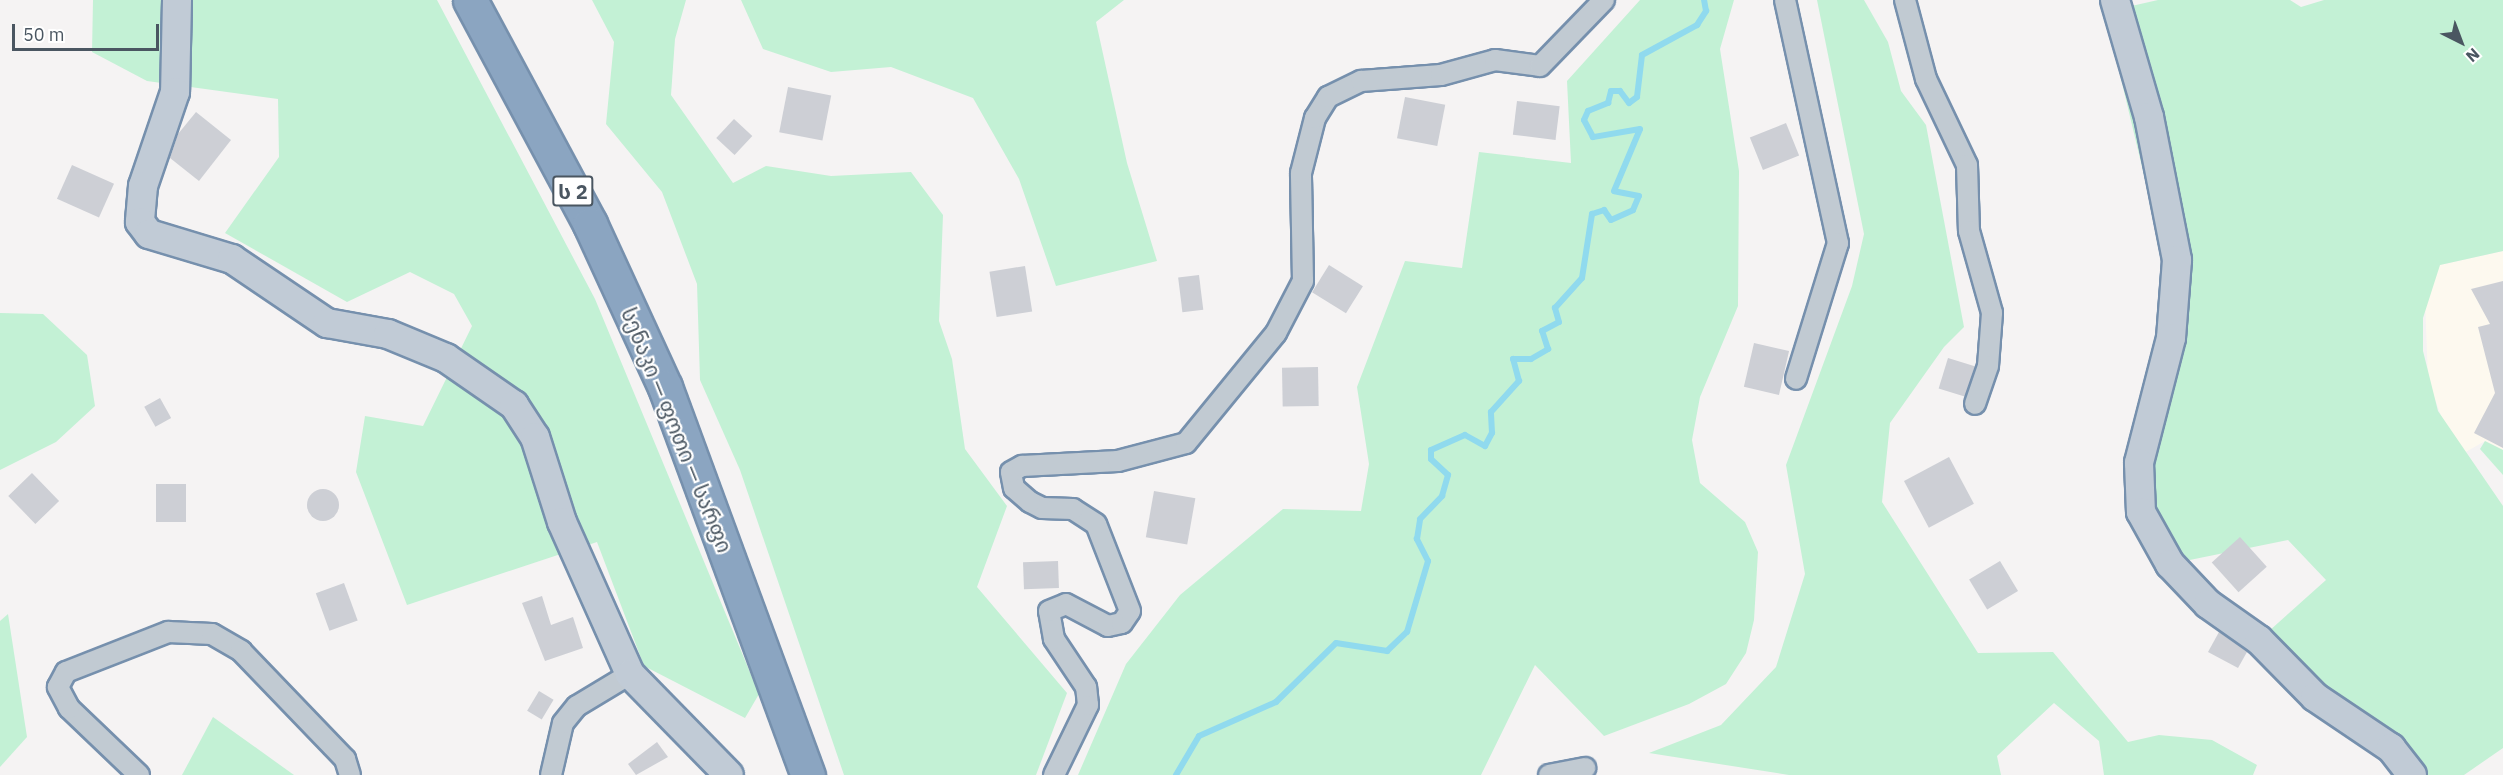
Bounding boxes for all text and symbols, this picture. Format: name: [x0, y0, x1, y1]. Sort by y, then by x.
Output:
scale bar: [15, 12, 162, 50]
north arrow: [2431, 12, 2491, 72]
text: 50 m: [23, 23, 65, 46]
text: N: [2462, 44, 2484, 67]
road number: ს 2: [552, 174, 594, 208]
street label: სენაკი — ფოთი — სარფი: [616, 304, 738, 556]

